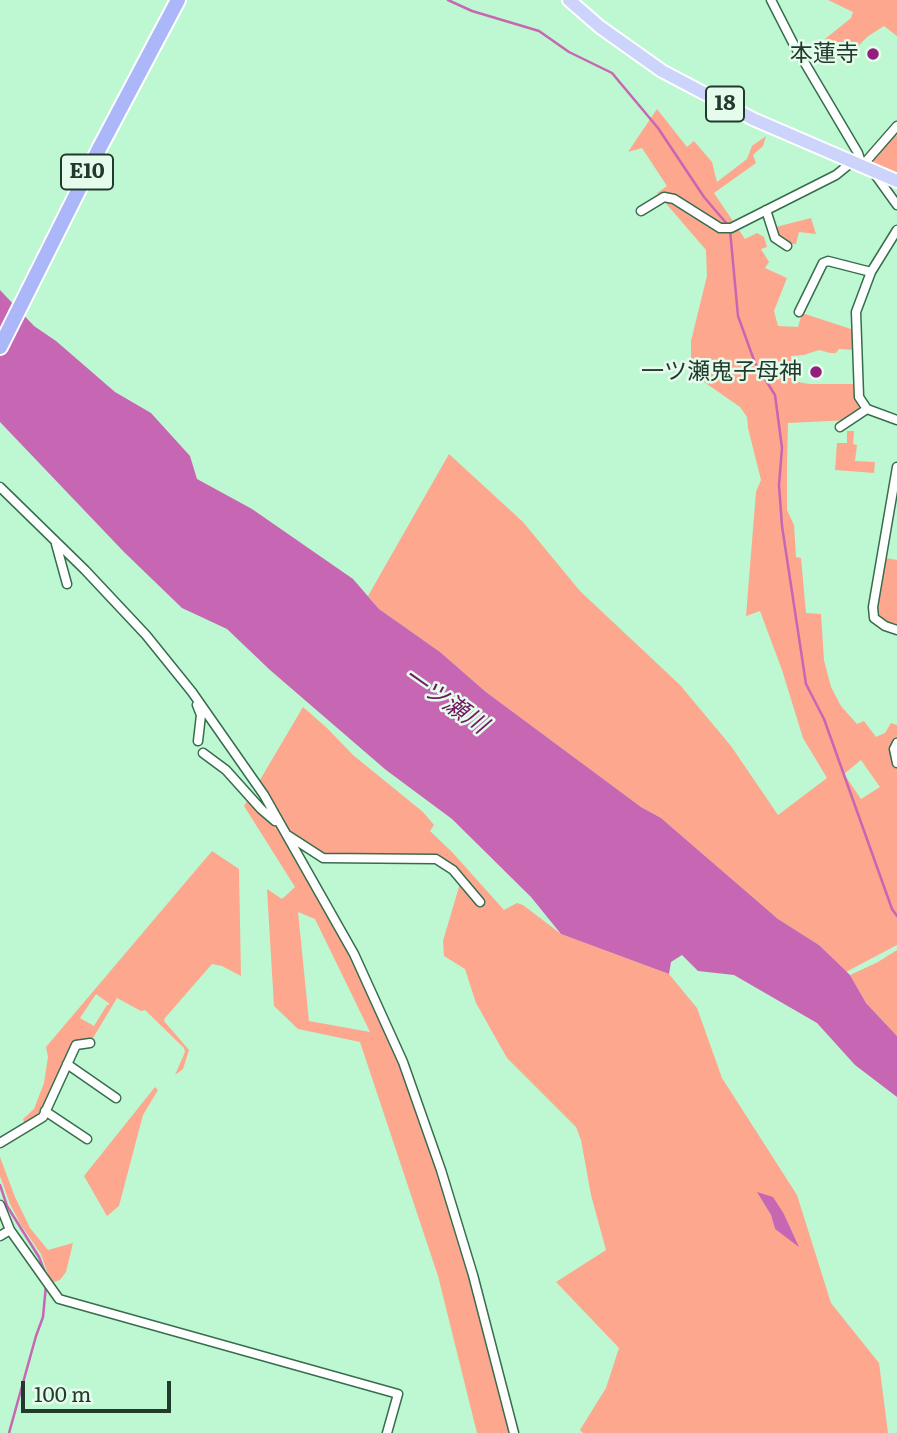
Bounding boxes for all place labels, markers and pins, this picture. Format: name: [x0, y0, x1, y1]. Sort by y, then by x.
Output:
place label: 本蓮寺: [790, 40, 859, 68]
marker: 本蓮寺: [865, 46, 881, 62]
place label: 一ツ瀬鬼子母神: [641, 358, 802, 386]
marker: 一ツ瀬鬼子母神: [808, 364, 824, 380]

